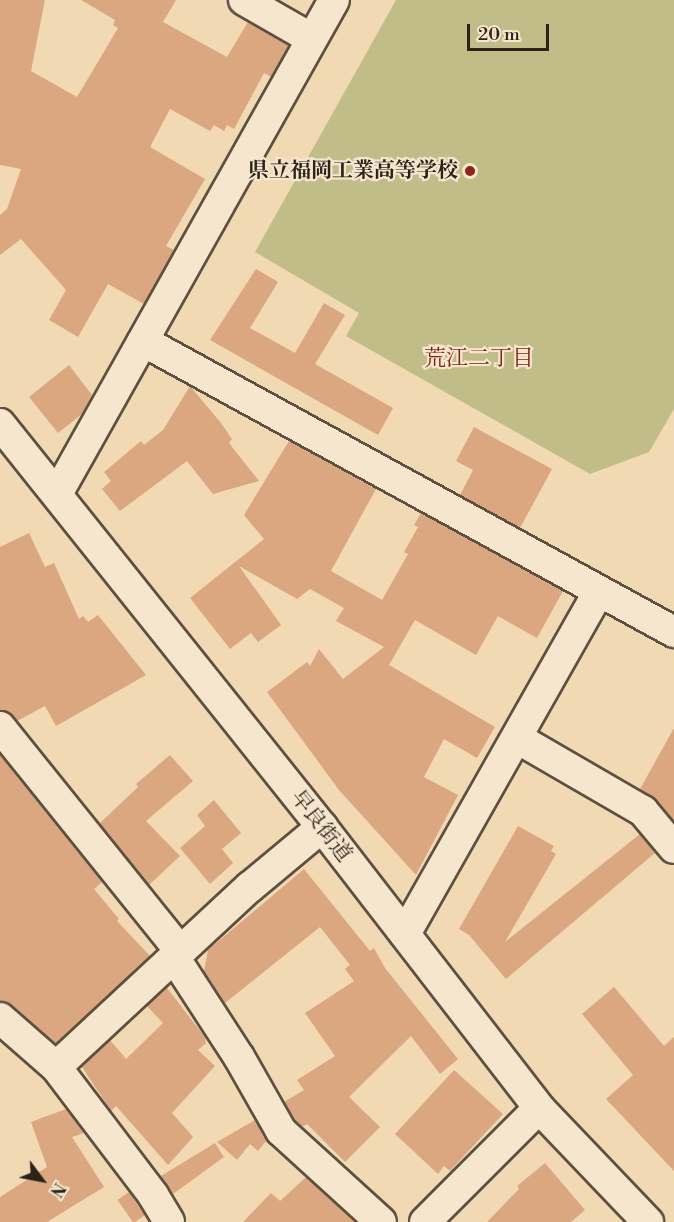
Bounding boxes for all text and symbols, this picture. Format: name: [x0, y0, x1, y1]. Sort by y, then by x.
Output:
scale bar: [470, 12, 552, 50]
text: 20 m: [478, 23, 520, 46]
place label: 県立福岡工業高等学校: [248, 158, 458, 184]
marker: 県立福岡工業高等学校: [463, 164, 477, 178]
district label: 荒江二丁目: [424, 346, 534, 372]
street label: 早良街道: [285, 785, 357, 867]
north arrow: [12, 1150, 72, 1210]
text: N: [45, 1179, 69, 1200]

